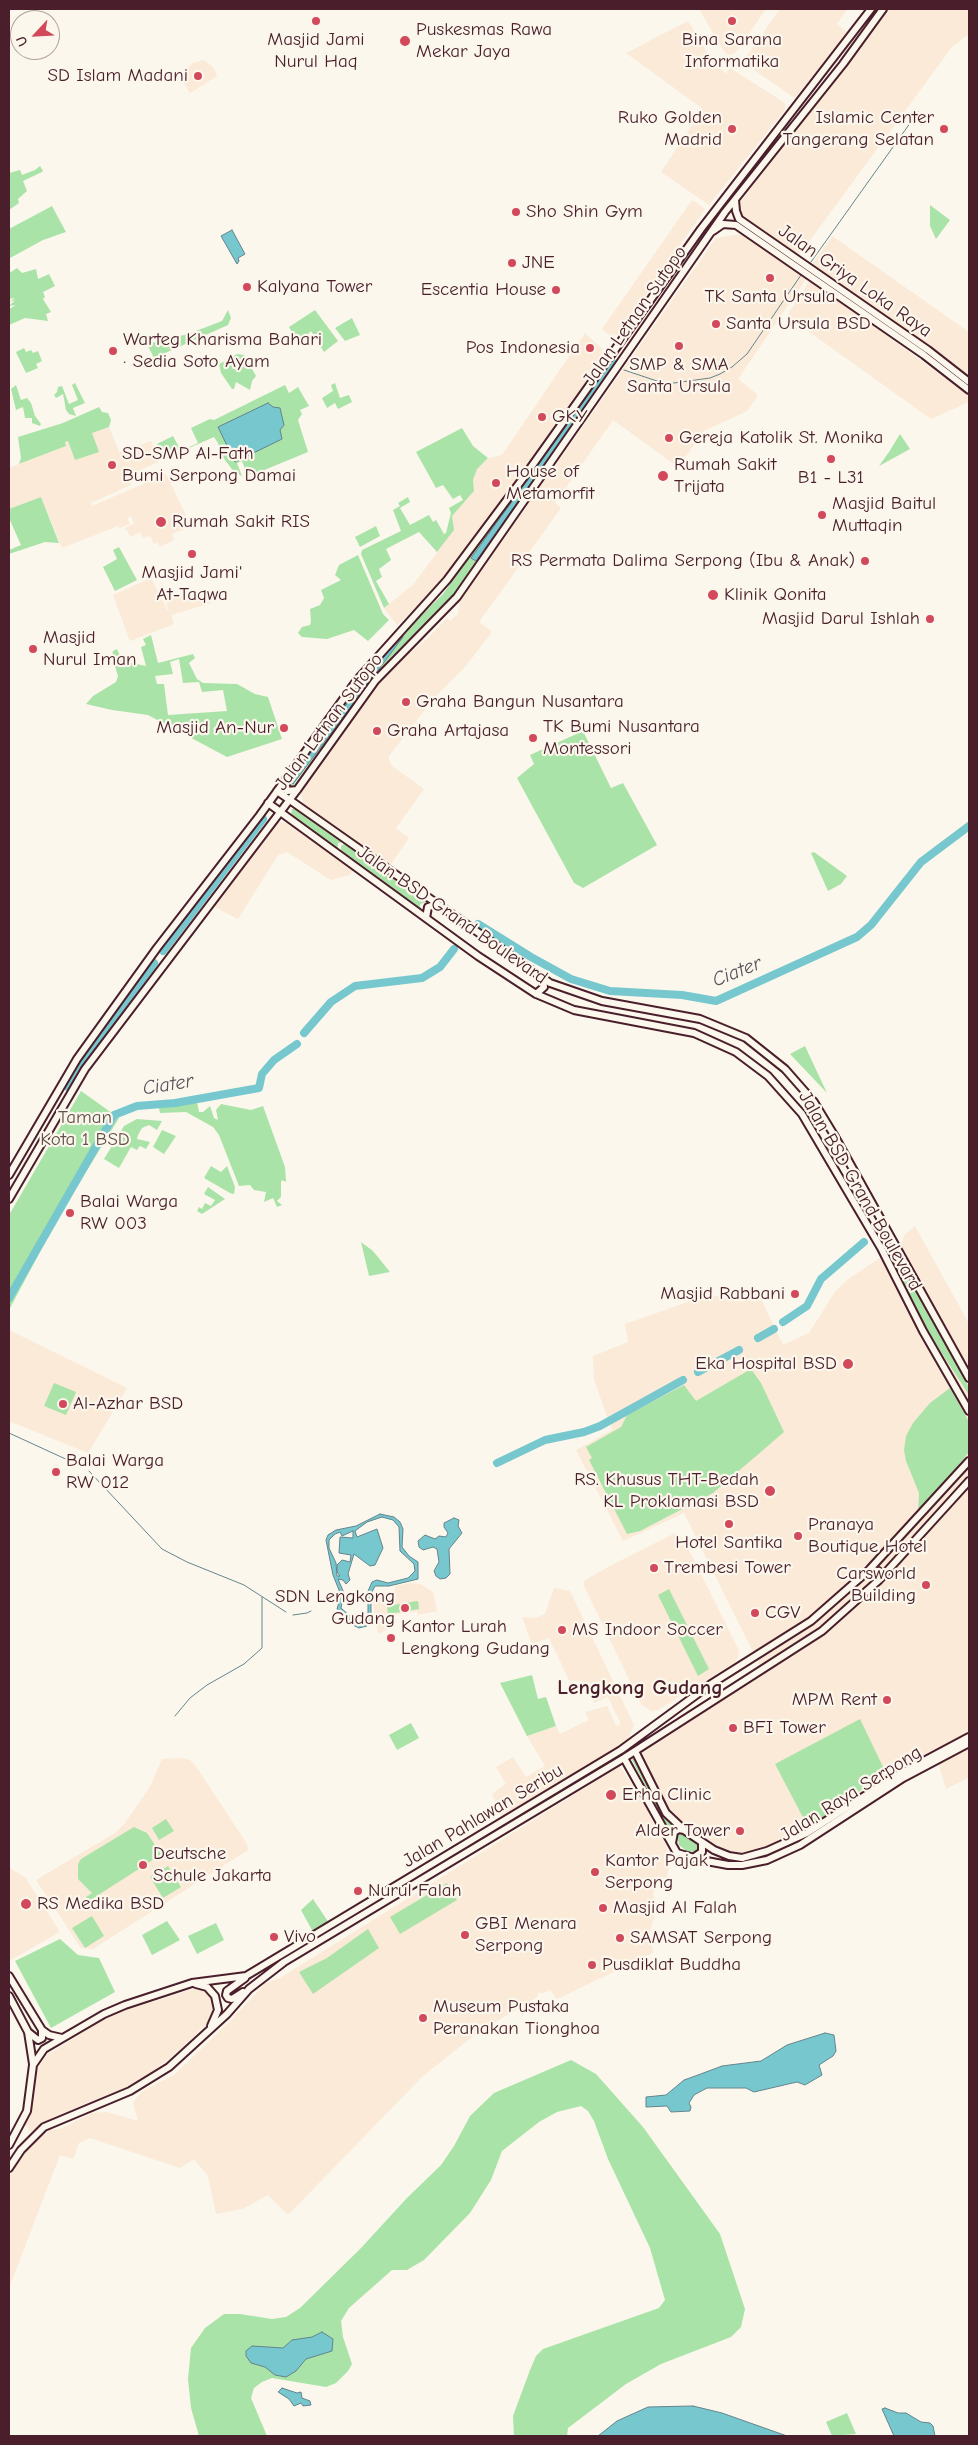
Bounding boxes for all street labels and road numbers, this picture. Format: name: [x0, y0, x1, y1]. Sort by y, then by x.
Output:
street label: Jalan Griya Loka Raya: [774, 219, 936, 343]
street label: Jalan Letnan Sutopo: [578, 242, 692, 390]
street label: Jalan Letnan Sutopo: [270, 649, 388, 795]
street label: Jalan BSD Grand Boulevard: [352, 841, 552, 989]
street label: Jalan BSD Grand Boulevard: [793, 1087, 927, 1295]
street label: Jalan Raya Serpong: [776, 1741, 926, 1847]
street label: Jalan Pahlawan Seribu: [399, 1759, 567, 1873]

